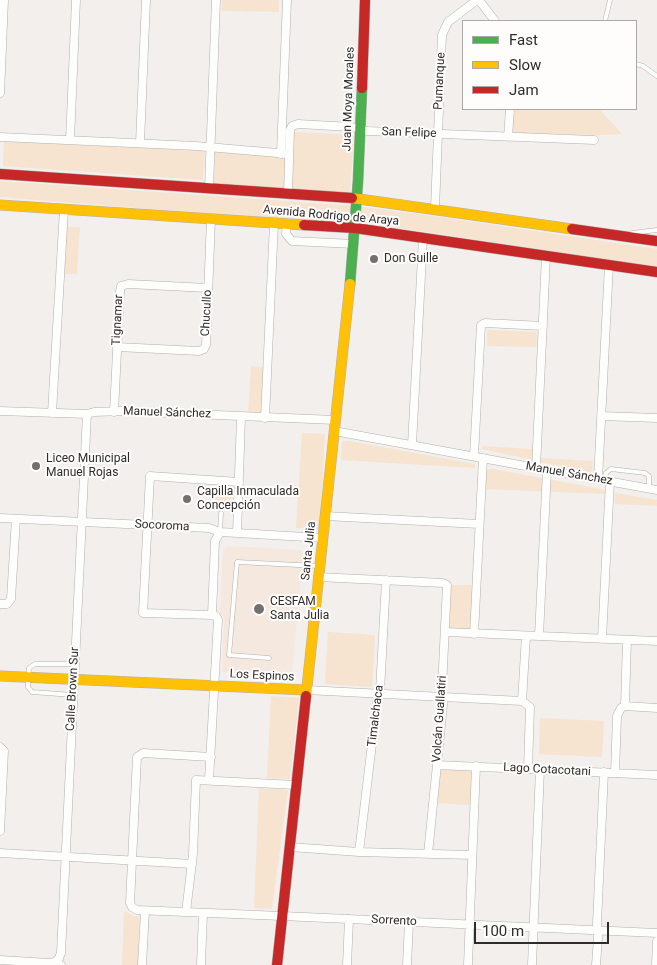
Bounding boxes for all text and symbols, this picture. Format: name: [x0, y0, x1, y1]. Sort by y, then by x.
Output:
legend: [462, 20, 637, 110]
text: Fast: [509, 31, 538, 49]
street label: Juan Moya Morales: [340, 46, 358, 152]
street label: Pumanque: [431, 52, 449, 110]
text: Slow: [509, 56, 541, 74]
text: Jam: [509, 81, 539, 99]
street label: San Felipe: [381, 125, 437, 141]
street label: Avenida Rodrigo de Araya: [262, 203, 400, 229]
place label: Don Guille: [384, 252, 438, 266]
marker: Don Guille: [368, 253, 380, 265]
street label: Chucullo: [199, 289, 215, 337]
street label: Tignamar: [109, 294, 127, 346]
street label: Manuel Sánchez: [123, 404, 211, 422]
place label: Liceo Municipal Manuel Rojas: [46, 452, 130, 480]
street label: Manuel Sánchez: [524, 459, 614, 489]
marker: Liceo Municipal Manuel Rojas: [30, 460, 42, 472]
place label: Capilla Inmaculada Concepción: [197, 485, 299, 513]
marker: Capilla Inmaculada Concepción: [181, 493, 193, 505]
street label: Socoroma: [134, 517, 190, 535]
street label: Santa Julia: [299, 521, 319, 581]
place label: CESFAM Santa Julia: [270, 595, 329, 623]
marker: CESFAM Santa Julia: [252, 602, 266, 616]
street label: Calle Brown Sur: [64, 647, 82, 731]
street label: Los Espinos: [229, 667, 295, 685]
street label: Volcán Guallatiri: [430, 675, 450, 763]
street label: Timalchaca: [365, 684, 387, 748]
street label: Lago Cotacotani: [503, 761, 591, 779]
scale bar: [477, 912, 612, 944]
street label: Sorrento: [371, 913, 417, 929]
text: 100 m: [482, 922, 524, 940]

